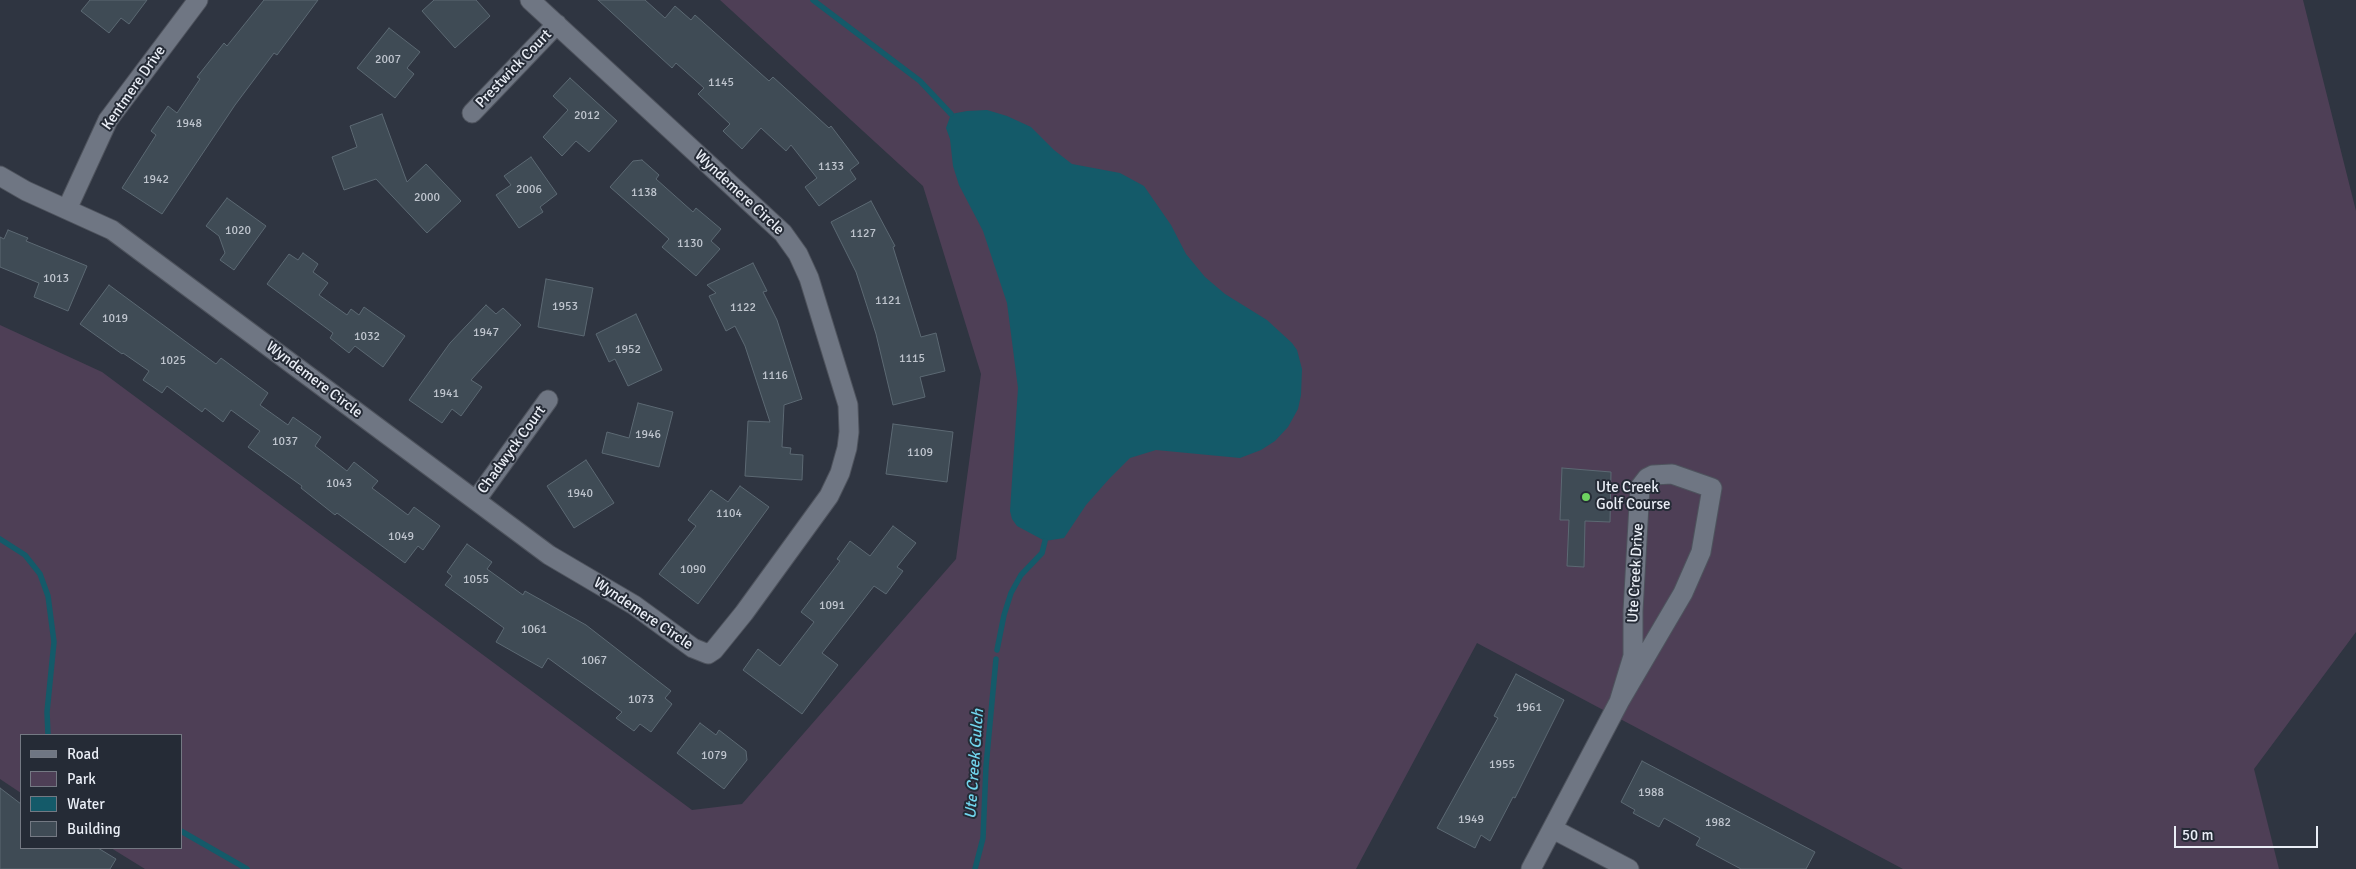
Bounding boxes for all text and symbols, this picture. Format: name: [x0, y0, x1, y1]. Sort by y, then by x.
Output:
street label: Prestwick Court: [472, 26, 556, 112]
street label: Kentmere Drive: [98, 42, 170, 134]
house number: 2007: [375, 53, 401, 67]
house number: 1145: [708, 76, 734, 90]
house number: 2012: [574, 109, 600, 123]
house number: 1948: [176, 117, 202, 131]
street label: Wyndemere Circle: [690, 147, 788, 239]
house number: 1133: [818, 160, 844, 174]
house number: 1942: [143, 173, 169, 187]
house number: 2006: [516, 183, 542, 197]
house number: 1138: [631, 186, 657, 200]
house number: 2000: [414, 191, 440, 205]
house number: 1020: [225, 224, 251, 238]
house number: 1127: [850, 227, 876, 241]
house number: 1130: [677, 237, 703, 251]
house number: 1013: [43, 272, 69, 286]
house number: 1121: [875, 294, 901, 308]
house number: 1953: [552, 300, 578, 314]
house number: 1122: [730, 301, 756, 315]
house number: 1019: [102, 312, 128, 326]
house number: 1947: [473, 326, 499, 340]
house number: 1032: [354, 330, 380, 344]
street label: Wyndemere Circle: [262, 338, 366, 422]
house number: 1952: [615, 343, 641, 357]
house number: 1115: [899, 352, 925, 366]
house number: 1025: [160, 354, 186, 368]
house number: 1116: [762, 369, 788, 383]
house number: 1941: [433, 387, 459, 401]
street label: Chadwyck Court: [474, 403, 550, 497]
house number: 1946: [635, 428, 661, 442]
house number: 1037: [272, 435, 298, 449]
house number: 1109: [907, 446, 933, 460]
house number: 1043: [326, 477, 352, 491]
place label: Ute Creek Golf Course: [1596, 479, 1671, 514]
house number: 1940: [567, 487, 593, 501]
marker: Ute Creek Golf Course: [1580, 491, 1592, 503]
house number: 1104: [716, 507, 742, 521]
street label: Ute Creek Drive: [1624, 523, 1648, 623]
house number: 1049: [388, 530, 414, 544]
house number: 1090: [680, 563, 706, 577]
house number: 1055: [463, 573, 489, 587]
street label: Wyndemere Circle: [590, 574, 696, 654]
house number: 1091: [819, 599, 845, 613]
house number: 1061: [521, 623, 547, 637]
house number: 1067: [581, 654, 607, 668]
house number: 1073: [628, 693, 654, 707]
house number: 1961: [1516, 701, 1542, 715]
water label: Ute Creek Gulch: [962, 708, 988, 820]
legend: [20, 734, 182, 849]
text: Road: [67, 745, 99, 763]
house number: 1079: [701, 749, 727, 763]
house number: 1955: [1489, 758, 1515, 772]
text: Park: [67, 770, 96, 788]
house number: 1988: [1638, 786, 1664, 800]
text: Water: [67, 795, 105, 813]
house number: 1949: [1458, 813, 1484, 827]
house number: 1982: [1705, 816, 1731, 830]
scale bar: [2176, 816, 2320, 848]
text: Building: [67, 820, 121, 838]
text: 50 m: [2182, 826, 2213, 844]

